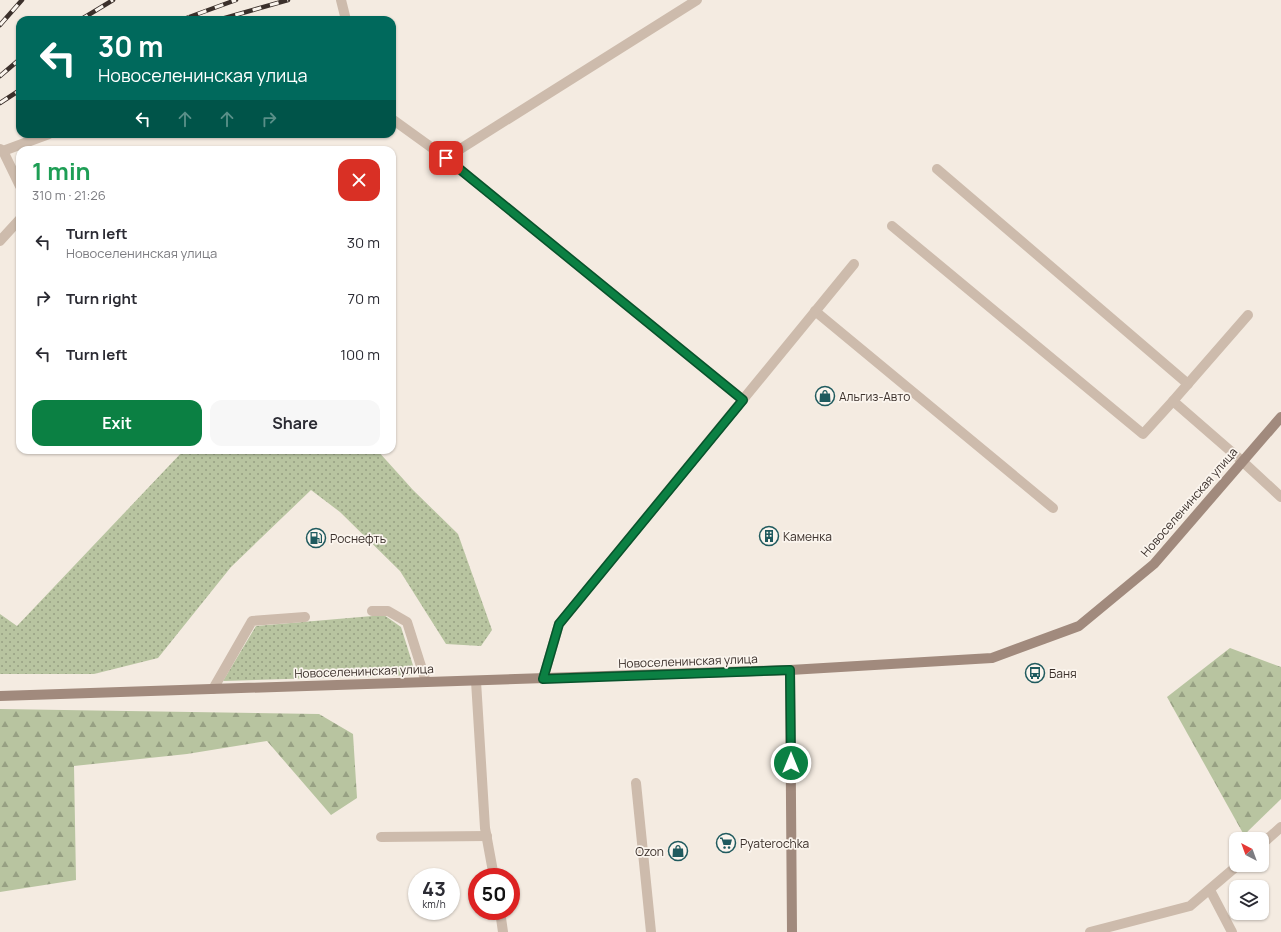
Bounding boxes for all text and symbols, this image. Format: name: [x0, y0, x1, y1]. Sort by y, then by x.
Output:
text: 30 m: [98, 27, 163, 65]
icon: left: [32, 32, 84, 84]
text: Новоселенинская улица: [98, 63, 307, 87]
icon: left: [132, 108, 154, 130]
icon: ahead: [174, 108, 196, 130]
icon: ahead: [216, 108, 238, 130]
icon: right: [258, 108, 280, 130]
pin: [429, 141, 463, 175]
icon: arrive: [435, 147, 457, 169]
text: 1 min: [32, 154, 91, 187]
button: close: [338, 159, 380, 201]
text: 310 m · 21:26: [32, 186, 106, 204]
text: Turn left: [66, 223, 128, 244]
icon: left: [32, 231, 54, 253]
text: 30 m: [347, 232, 380, 253]
text: Новоселенинская улица: [66, 244, 217, 262]
icon: right: [32, 287, 54, 309]
text: Turn right: [66, 288, 137, 309]
text: 70 m: [348, 288, 380, 309]
icon: left: [32, 343, 54, 365]
text: Turn left: [66, 344, 128, 365]
text: 100 m: [340, 344, 380, 365]
shop icon: Альгиз-Авто: [814, 385, 836, 407]
place label: Альгиз-Авто: [839, 388, 910, 405]
button: Exit: [32, 400, 202, 446]
button: Share: [210, 400, 380, 446]
street label: Новоселенинская улица: [1137, 444, 1241, 560]
building icon: Каменка: [758, 525, 780, 547]
fuel station icon: Роснефть: [305, 527, 327, 549]
place label: Каменка: [783, 528, 832, 545]
place label: Роснефть: [330, 530, 386, 547]
street label: Новоселенинская улица: [618, 650, 758, 672]
street label: Новоселенинская улица: [294, 660, 434, 682]
bus stop icon: Баня: [1024, 662, 1046, 684]
place label: Баня: [1049, 665, 1077, 682]
position arrow: [770, 742, 812, 784]
supermarket icon: Pyaterochka: [715, 832, 737, 854]
north arrow: [1229, 832, 1269, 872]
map controls: [1229, 832, 1269, 920]
place label: Pyaterochka: [740, 835, 809, 852]
shop icon: Ozon: [667, 840, 689, 862]
place label: Ozon: [635, 843, 664, 860]
speed limit sign: 50: [468, 868, 520, 920]
text: 43: [422, 875, 446, 902]
button: layers: [1229, 880, 1269, 920]
text: km/h: [422, 897, 446, 911]

